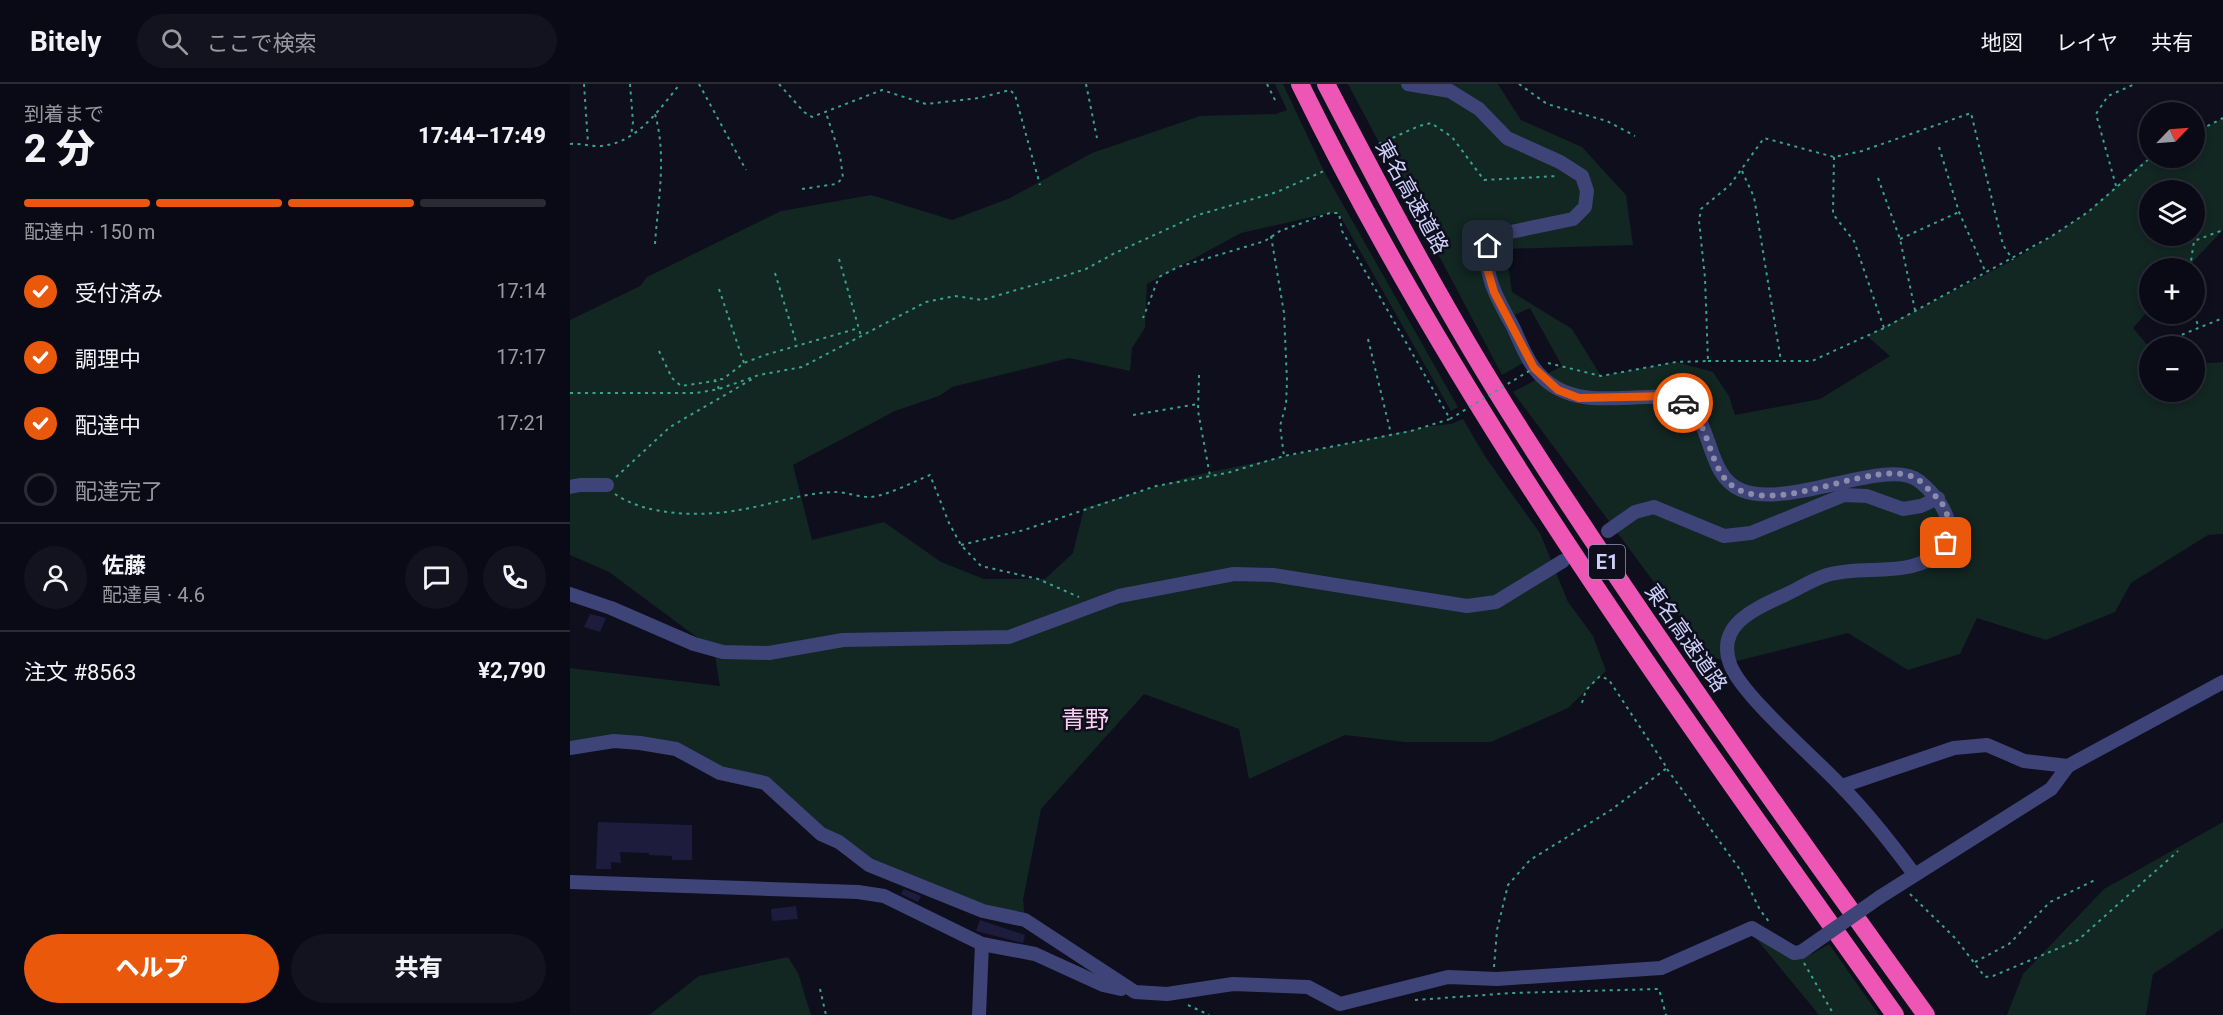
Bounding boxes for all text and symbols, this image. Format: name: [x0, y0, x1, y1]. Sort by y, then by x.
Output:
search box: [137, 14, 557, 68]
text: Bitely: [30, 25, 101, 58]
icon: search: [158, 25, 191, 58]
text: ここで検索: [206, 31, 316, 56]
text: 地図: [1981, 31, 2023, 55]
text: レイヤ: [2056, 31, 2118, 55]
text: 共有: [2151, 31, 2193, 55]
text: 到着まで: [24, 102, 104, 126]
north arrow: [2139, 102, 2205, 168]
map controls: [2139, 102, 2205, 402]
text: 17:44–17:49: [418, 123, 546, 148]
text: 2 分: [24, 126, 95, 172]
street label: 東名高速道路: [1371, 136, 1453, 258]
button: layers: [2139, 180, 2205, 246]
text: 配達中 · 150 m: [24, 220, 155, 244]
pin: [1462, 220, 1513, 271]
icon: home: [1471, 229, 1504, 262]
button: +: [2139, 258, 2205, 324]
icon: check: [24, 275, 57, 308]
text: 17:14: [496, 279, 546, 303]
text: 受付済み: [75, 281, 163, 306]
button: −: [2139, 336, 2205, 402]
icon: check: [24, 341, 57, 374]
text: 17:17: [496, 345, 546, 369]
text: 調理中: [75, 347, 141, 372]
courier: [1653, 373, 1713, 433]
icon: car: [1667, 387, 1700, 420]
icon: check: [24, 407, 57, 440]
text: 17:21: [496, 411, 546, 435]
text: 配達中: [75, 413, 141, 438]
text: 配達完了: [75, 479, 163, 504]
pin: [1920, 517, 1971, 568]
icon: bag: [1929, 526, 1962, 559]
road number: E1: [1589, 545, 1625, 579]
button: person: [24, 546, 87, 609]
button: chat: [405, 546, 468, 609]
button: phone: [483, 546, 546, 609]
text: 佐藤: [102, 553, 146, 578]
street label: 東名高速道路: [1640, 580, 1732, 696]
text: 配達員 · 4.6: [102, 583, 205, 607]
text: ¥2,790: [478, 658, 546, 683]
text: 注文 #8563: [24, 660, 136, 685]
district label: 青野: [1061, 706, 1109, 734]
button: ヘルプ: [24, 934, 279, 1003]
button: 共有: [291, 934, 546, 1003]

